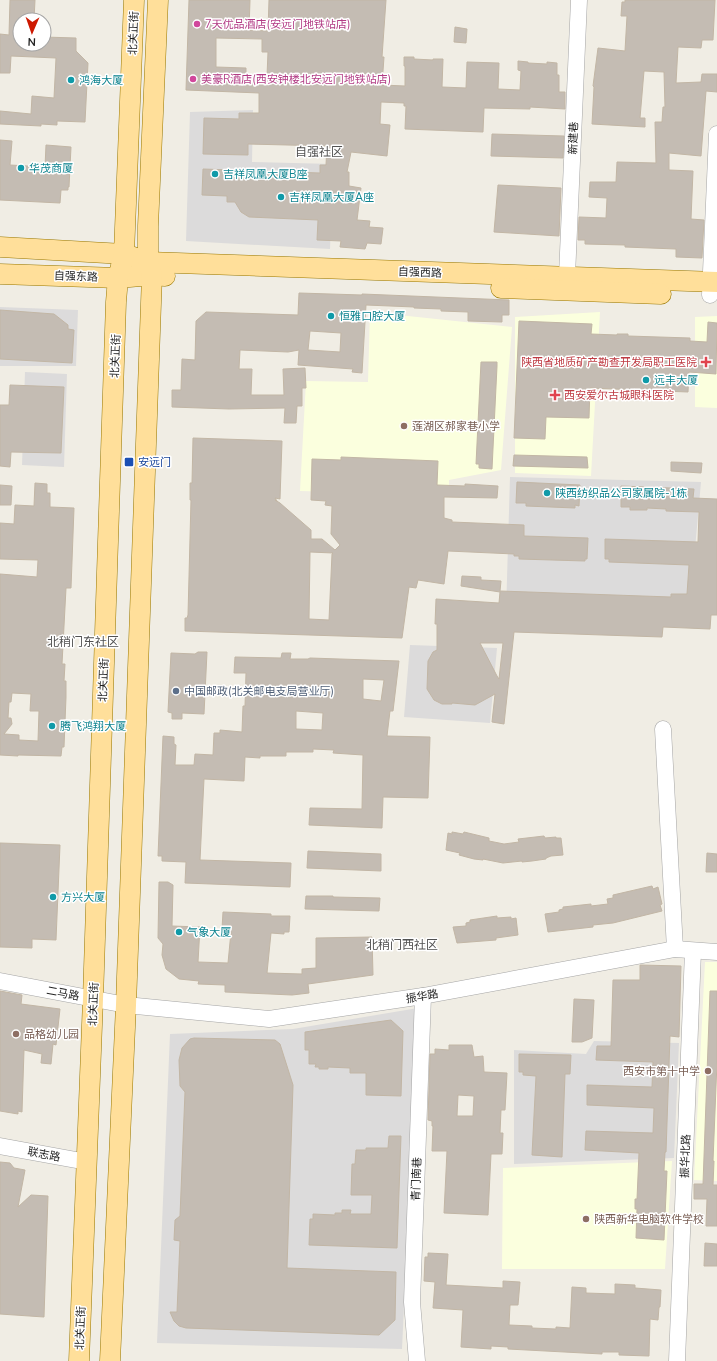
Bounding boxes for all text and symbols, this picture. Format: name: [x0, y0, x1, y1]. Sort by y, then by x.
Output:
street label: 北关正街: [125, 11, 142, 55]
north arrow: [12, 12, 52, 52]
place label: 7天优品酒店(安远门地铁站店): [205, 17, 351, 32]
marker: 7天优品酒店(安远门地铁站店): [192, 19, 202, 29]
text: N: [27, 34, 36, 49]
place label: 美豪R酒店(西安钟楼北安远门地铁站店): [201, 72, 391, 87]
place label: 鸿海大厦: [79, 73, 123, 88]
marker: 美豪R酒店(西安钟楼北安远门地铁站店): [188, 74, 198, 84]
marker: 鸿海大厦: [66, 75, 76, 85]
street label: 新建巷: [565, 121, 582, 155]
district label: 自强社区: [295, 144, 343, 160]
place label: 华茂商厦: [29, 161, 73, 176]
marker: 华茂商厦: [16, 163, 26, 173]
place label: 吉祥凤凰大厦B座: [223, 167, 307, 182]
marker: 吉祥凤凰大厦B座: [210, 169, 220, 179]
place label: 吉祥凤凰大厦A座: [289, 190, 374, 205]
marker: 吉祥凤凰大厦A座: [276, 192, 286, 202]
street label: 自强西路: [398, 264, 442, 281]
street label: 自强东路: [54, 268, 98, 285]
place label: 恒雅口腔大厦: [339, 309, 405, 324]
marker: 恒雅口腔大厦: [326, 311, 336, 321]
street label: 北关正街: [107, 334, 124, 378]
place label: 陕西省地质矿产勘查开发局职工医院: [521, 355, 697, 370]
marker: 陕西省地质矿产勘查开发局职工医院: [700, 356, 712, 368]
place label: 远丰大厦: [654, 373, 698, 388]
marker: 远丰大厦: [641, 375, 651, 385]
place label: 西安爱尔古城眼科医院: [564, 388, 674, 403]
marker: 西安爱尔古城眼科医院: [549, 389, 561, 401]
place label: 莲湖区郝家巷小学: [412, 419, 500, 434]
marker: 莲湖区郝家巷小学: [399, 421, 409, 431]
place label: 安远门: [138, 455, 171, 470]
marker: 安远门: [123, 456, 135, 468]
place label: 陕西纺织品公司家属院-1栋: [555, 486, 687, 501]
marker: 陕西纺织品公司家属院-1栋: [542, 488, 552, 498]
district label: 北稍门东社区: [47, 634, 119, 650]
street label: 北关正街: [95, 658, 112, 702]
place label: 中国邮政(北关邮电支局营业厅): [184, 684, 334, 699]
marker: 中国邮政(北关邮电支局营业厅): [171, 686, 181, 696]
place label: 腾飞鸿翔大厦: [60, 719, 126, 734]
marker: 腾飞鸿翔大厦: [47, 721, 57, 731]
place label: 方兴大厦: [61, 890, 105, 905]
marker: 方兴大厦: [48, 892, 58, 902]
place label: 气象大厦: [187, 925, 231, 940]
marker: 气象大厦: [174, 927, 184, 937]
district label: 北稍门西社区: [366, 937, 438, 953]
street label: 北关正街: [85, 982, 102, 1026]
street label: 二马路: [45, 983, 81, 1004]
street label: 振华路: [405, 986, 440, 1007]
place label: 品格幼儿园: [24, 1027, 79, 1042]
marker: 品格幼儿园: [11, 1029, 21, 1039]
place label: 西安市第十中学: [623, 1064, 700, 1079]
marker: 西安市第十中学: [703, 1066, 713, 1076]
street label: 振华北路: [677, 1134, 694, 1178]
street label: 联志路: [26, 1144, 62, 1165]
street label: 青门南巷: [408, 1157, 425, 1201]
place label: 陕西新华电脑软件学校: [594, 1212, 704, 1227]
marker: 陕西新华电脑软件学校: [581, 1214, 591, 1224]
street label: 北关正街: [72, 1306, 89, 1350]

